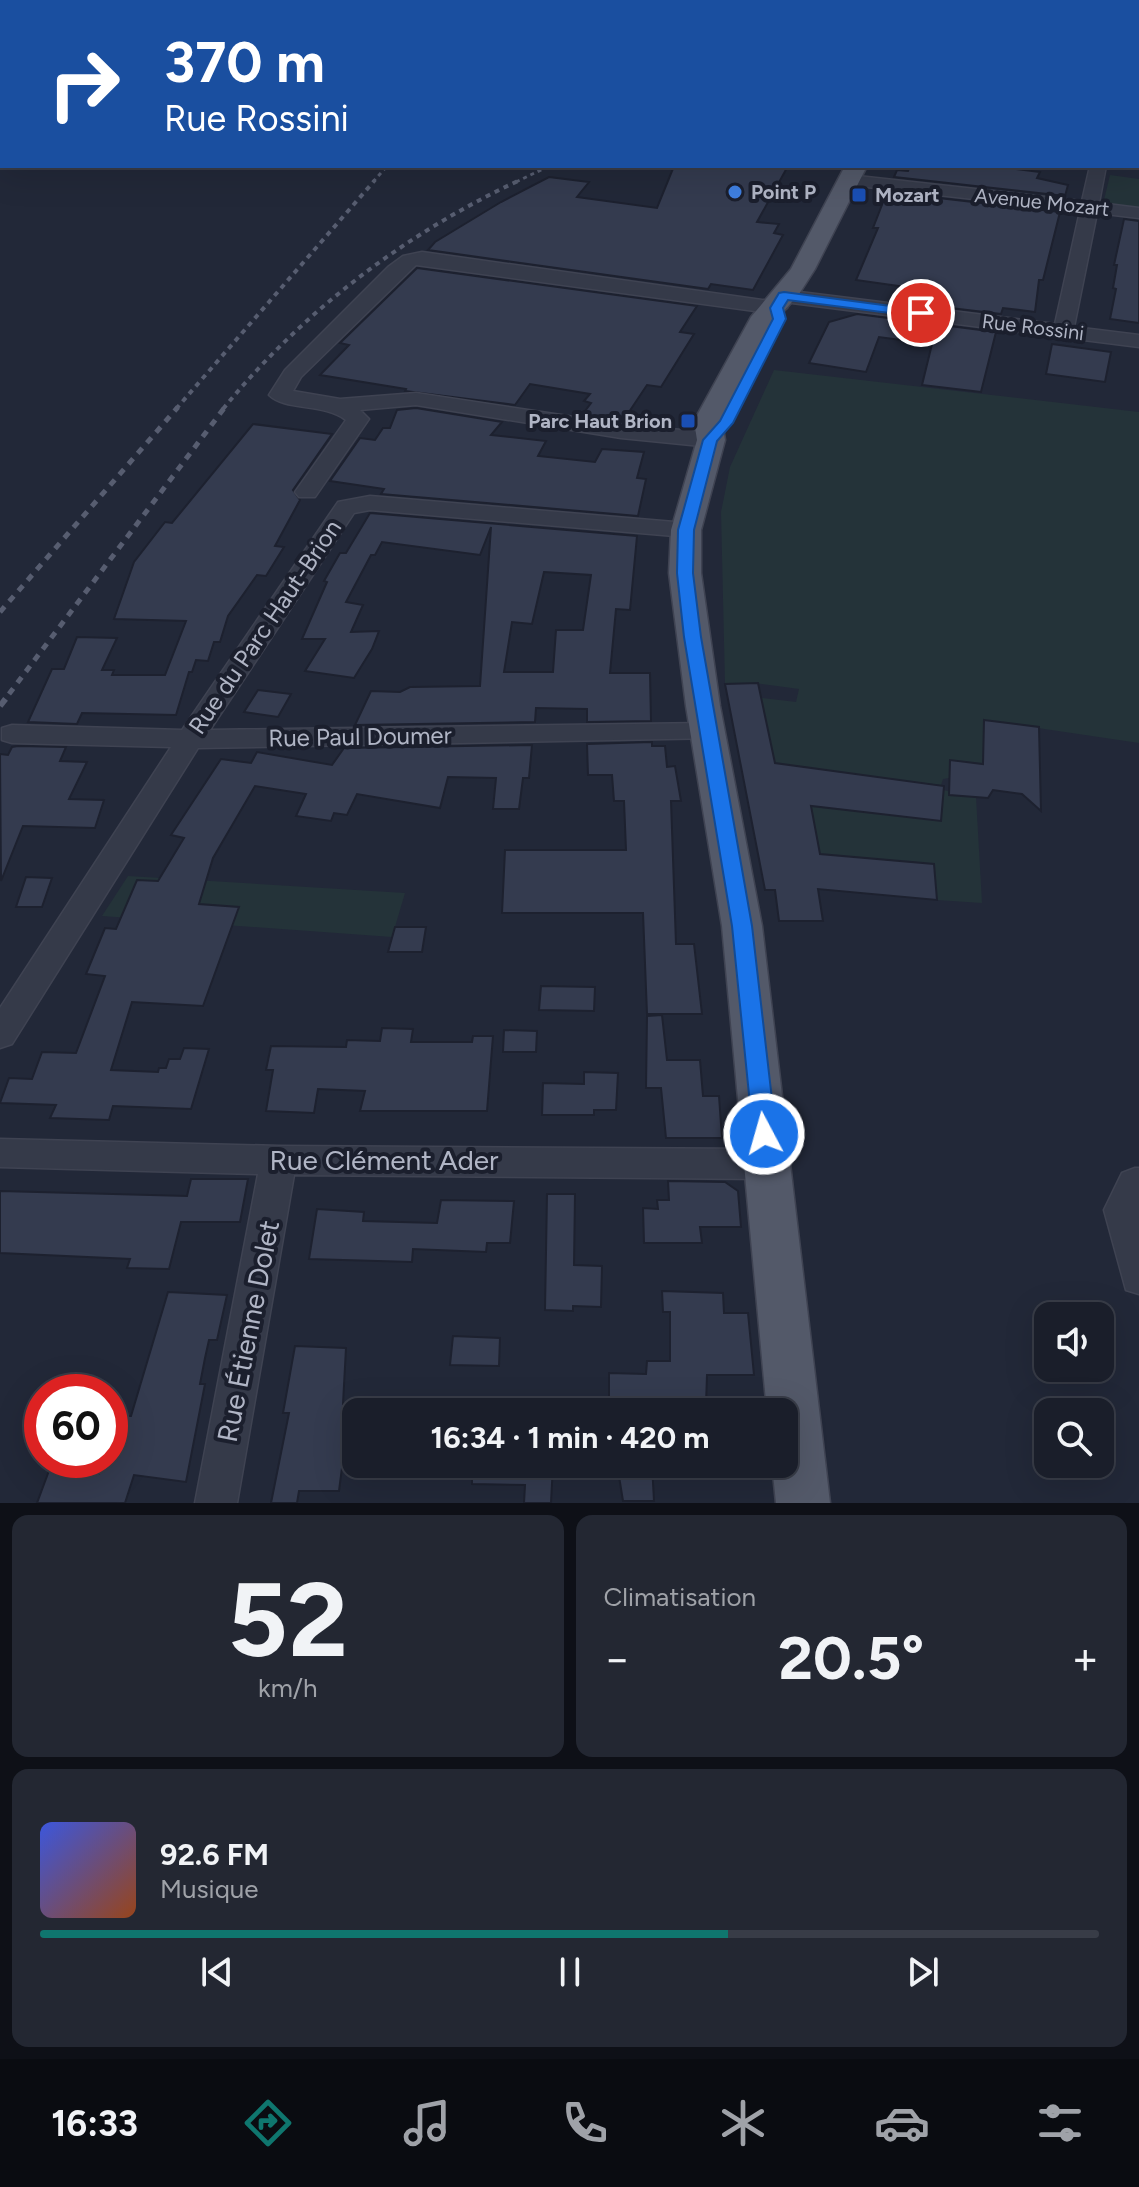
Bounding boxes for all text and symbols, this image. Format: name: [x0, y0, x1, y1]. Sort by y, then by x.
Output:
text: 370 m: [164, 29, 325, 96]
icon: right: [32, 32, 136, 136]
text: Rue Rossini: [164, 97, 349, 140]
place label: Point P: [751, 180, 816, 204]
marker: Point P: [726, 183, 744, 201]
place label: Mozart: [875, 183, 940, 207]
street label: Avenue Mozart: [973, 183, 1111, 221]
marker: Mozart: [850, 186, 868, 204]
pin: [887, 279, 955, 347]
icon: arrive: [899, 291, 943, 335]
street label: Rue Rossini: [981, 309, 1085, 345]
place label: Parc Haut Brion: [528, 409, 672, 433]
marker: Parc Haut Brion: [679, 412, 697, 430]
street label: Rue du Parc Haut-Brion: [182, 514, 347, 739]
street label: Rue Paul Doumer: [268, 720, 452, 753]
position arrow: [722, 1092, 806, 1176]
street label: Rue Clément Ader: [269, 1143, 499, 1177]
street label: Rue Étienne Dolet: [210, 1217, 286, 1445]
map controls: [1034, 1302, 1114, 1478]
button: sound: [1034, 1302, 1114, 1382]
speed limit sign: 60: [24, 1374, 128, 1478]
button: search: [1034, 1398, 1114, 1478]
text: 16:34 · 1 min · 420 m: [431, 1419, 709, 1456]
text: 52: [227, 1557, 348, 1682]
text: Climatisation: [604, 1581, 756, 1613]
text: 20.5°: [778, 1622, 924, 1694]
text: −: [604, 1632, 631, 1685]
text: +: [1072, 1632, 1099, 1685]
text: km/h: [258, 1672, 317, 1704]
text: 92.6 FM: [160, 1836, 269, 1873]
text: Musique: [160, 1873, 258, 1905]
icon: previous: [195, 1950, 239, 1994]
icon: pause: [548, 1950, 592, 1994]
icon: next: [901, 1950, 945, 1994]
icon: directions: [240, 2095, 296, 2151]
icon: music: [399, 2095, 455, 2151]
icon: phone: [557, 2095, 613, 2151]
icon: climate: [715, 2095, 771, 2151]
icon: car: [874, 2095, 930, 2151]
icon: filters: [1032, 2095, 1088, 2151]
text: 16:33: [51, 2102, 138, 2145]

